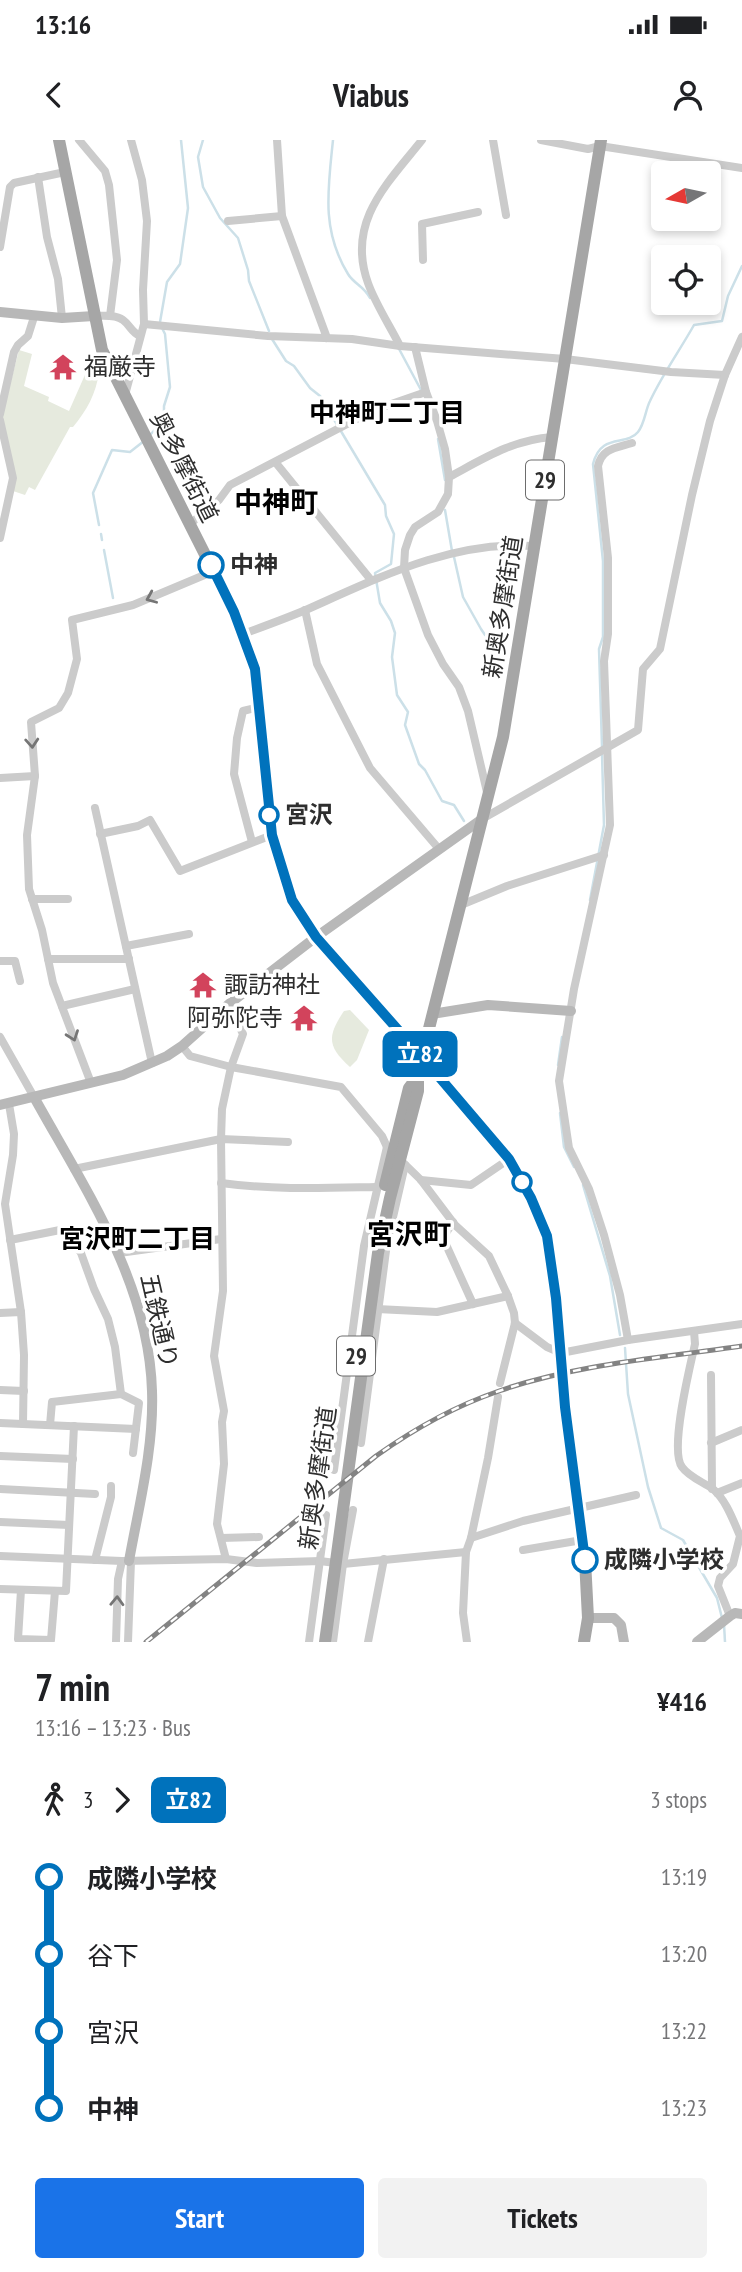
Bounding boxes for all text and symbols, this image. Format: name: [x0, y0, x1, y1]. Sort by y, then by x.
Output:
text: 13:16: [35, 8, 91, 41]
text: Viabus: [333, 74, 409, 116]
icon: back: [35, 76, 73, 114]
icon: person: [669, 76, 707, 114]
north arrow: [651, 161, 721, 231]
map controls: [651, 161, 721, 315]
button: locate: [651, 245, 721, 315]
place label: 福厳寺: [84, 351, 156, 382]
temple icon: 福厳寺: [48, 352, 78, 382]
district label: 中神町二丁目: [309, 396, 465, 429]
street label: 奥多摩街道: [143, 406, 225, 527]
road number: 29: [526, 460, 564, 500]
district label: 中神町: [234, 483, 318, 520]
street label: 新奥多摩街道: [476, 533, 529, 680]
place label: 中神: [230, 549, 278, 580]
marker: 中神: [198, 552, 224, 578]
one-way arrow: [146, 589, 158, 603]
one-way arrow: [25, 737, 40, 748]
place label: 宮沢: [285, 799, 333, 830]
marker: 宮沢: [259, 805, 279, 825]
place label: 諏訪神社: [224, 969, 320, 1000]
temple icon: 諏訪神社: [188, 970, 218, 1000]
place label: 阿弥陀寺: [187, 1002, 283, 1033]
temple icon: 阿弥陀寺: [289, 1003, 319, 1033]
one-way arrow: [65, 1029, 79, 1041]
line badge: 立82: [380, 1031, 460, 1077]
text: 立82: [397, 1038, 443, 1069]
unlabelled marker: [512, 1172, 532, 1192]
district label: 宮沢町: [367, 1215, 451, 1252]
district label: 宮沢町二丁目: [59, 1222, 215, 1255]
street label: 五鉄通り: [134, 1271, 185, 1371]
road number: 29: [337, 1336, 375, 1376]
street label: 新奥多摩街道: [292, 1404, 343, 1551]
place label: 成隣小学校: [604, 1544, 724, 1575]
marker: 成隣小学校: [572, 1547, 598, 1573]
one-way arrow: [110, 1595, 125, 1606]
text: 7 min: [35, 1662, 110, 1711]
text: ¥416: [657, 1685, 707, 1718]
text: 13:16 – 13:23 · Bus: [35, 1713, 191, 1742]
icon: walk: [35, 1781, 73, 1819]
icon: forward: [103, 1781, 141, 1819]
text: 立82: [165, 1784, 212, 1815]
text: 3: [83, 1785, 93, 1814]
text: 3 stops: [650, 1785, 707, 1814]
text: 成隣小学校: [87, 1862, 217, 1895]
text: 13:19: [661, 1862, 707, 1891]
text: 谷下: [87, 1939, 139, 1972]
text: 13:20: [661, 1939, 707, 1968]
text: 宮沢: [87, 2016, 139, 2049]
text: 13:22: [661, 2016, 707, 2045]
text: 中神: [87, 2093, 139, 2126]
text: 13:23: [661, 2093, 707, 2122]
button: Start: [35, 2178, 364, 2258]
button: Tickets: [378, 2178, 707, 2258]

